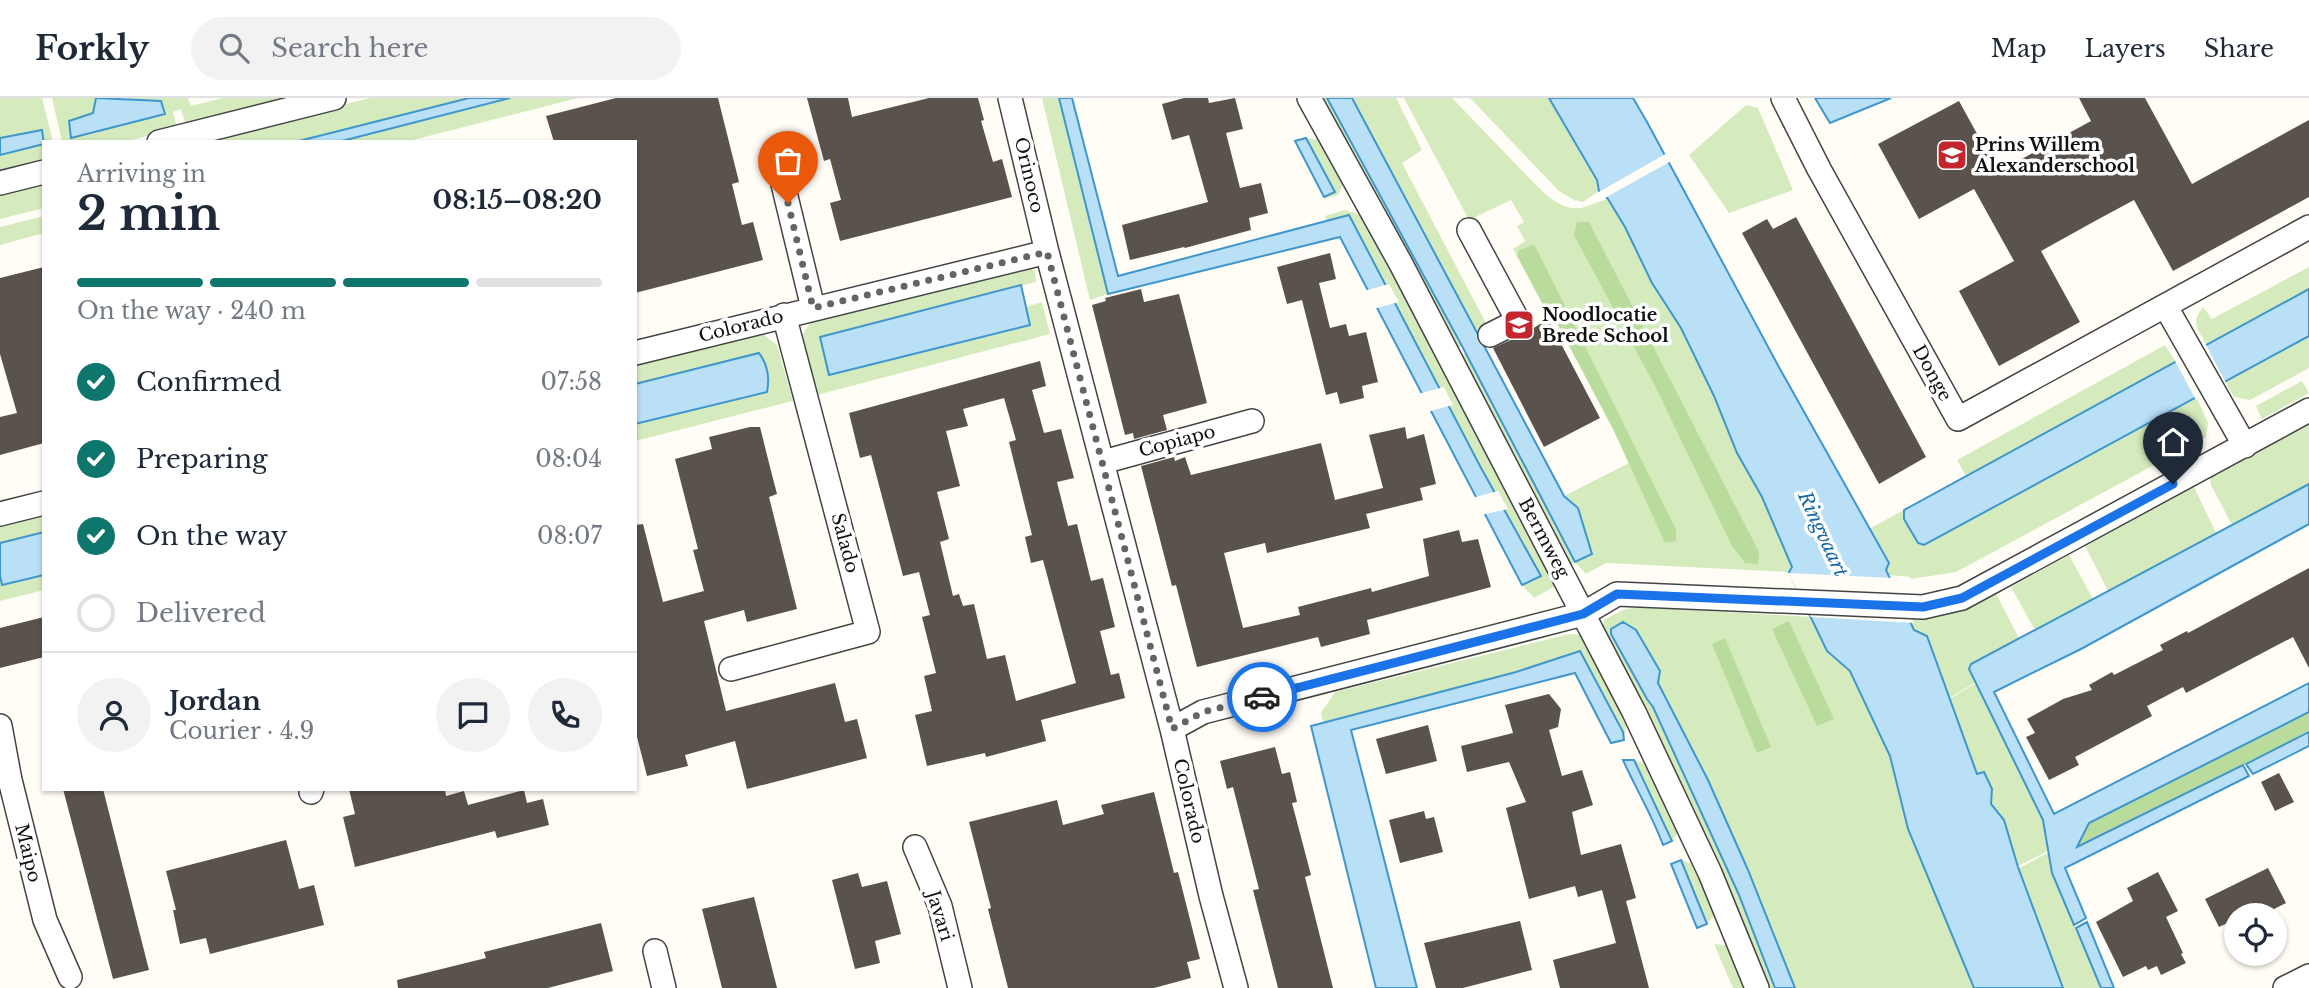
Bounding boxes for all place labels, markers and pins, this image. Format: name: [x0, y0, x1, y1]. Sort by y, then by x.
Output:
pin: [758, 131, 818, 203]
place label: Prins Willem Alexanderschool: [1974, 134, 2136, 177]
school or university icon: Prins Willem Alexanderschool: [1935, 138, 1969, 172]
place label: Noodlocatie Brede School: [1542, 304, 1669, 347]
school or university icon: Noodlocatie Brede School: [1502, 308, 1536, 342]
pin: [2143, 412, 2203, 484]

